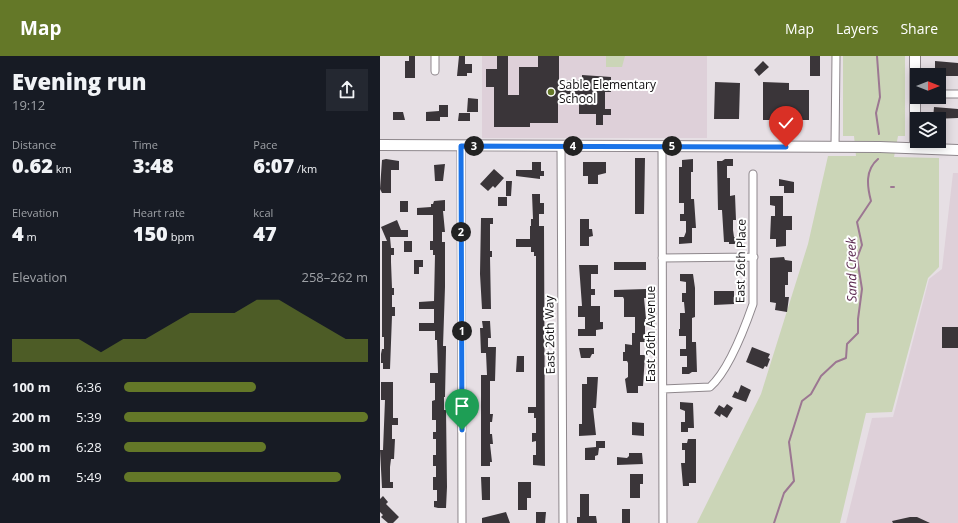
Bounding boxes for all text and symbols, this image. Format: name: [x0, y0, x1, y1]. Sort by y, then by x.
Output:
text: Map: [20, 15, 61, 41]
text: Map: [785, 19, 814, 38]
text: Layers: [836, 19, 878, 38]
text: Share: [900, 19, 938, 38]
text: Evening run: [12, 66, 147, 96]
north arrow: [910, 68, 946, 104]
map controls: [910, 68, 946, 148]
button: share: [326, 69, 368, 111]
place label: Sable Elementary School: [559, 76, 657, 107]
marker: Sable Elementary School: [546, 87, 556, 97]
text: 19:12: [12, 96, 45, 114]
pin: [769, 106, 803, 147]
icon: check: [775, 112, 797, 134]
button: layers: [910, 112, 946, 148]
pin: 3: [464, 136, 484, 156]
pin: 4: [563, 136, 583, 156]
pin: 5: [662, 136, 682, 156]
text: Distance: [12, 137, 56, 152]
text: Time: [133, 137, 158, 152]
text: Pace: [253, 137, 278, 152]
text: 3: [471, 138, 477, 153]
text: 4: [570, 138, 576, 153]
text: 5: [669, 138, 675, 153]
text: 0.62: [12, 152, 53, 179]
text: 3:48: [133, 152, 174, 179]
text: 6:07: [253, 152, 294, 179]
text: km: [53, 161, 72, 176]
text: /km: [294, 161, 317, 176]
text: Elevation: [12, 205, 59, 220]
text: Heart rate: [133, 205, 185, 220]
text: kcal: [253, 205, 273, 220]
street label: East 26th Place: [731, 218, 750, 303]
text: 4: [12, 220, 24, 247]
text: 150: [133, 220, 168, 247]
text: 47: [253, 220, 277, 247]
pin: 2: [451, 222, 471, 242]
text: 2: [458, 224, 464, 239]
text: m: [24, 229, 37, 244]
text: bpm: [168, 229, 194, 244]
water label: Sand Creek: [841, 237, 861, 302]
text: Elevation: [12, 268, 67, 286]
text: 258–262 m: [301, 268, 368, 286]
street label: East 26th Avenue: [642, 285, 659, 382]
street label: East 26th Way: [540, 295, 559, 374]
pin: 1: [452, 321, 472, 341]
text: 1: [459, 323, 465, 338]
text: 100 m: [12, 378, 50, 396]
text: 6:36: [76, 378, 102, 396]
pin: [445, 389, 479, 430]
icon: arrive: [451, 395, 473, 417]
text: 200 m: [12, 408, 50, 426]
text: 5:39: [76, 408, 102, 426]
text: 300 m: [12, 438, 50, 456]
text: 6:28: [76, 438, 102, 456]
text: 400 m: [12, 468, 50, 486]
text: 5:49: [76, 468, 102, 486]

